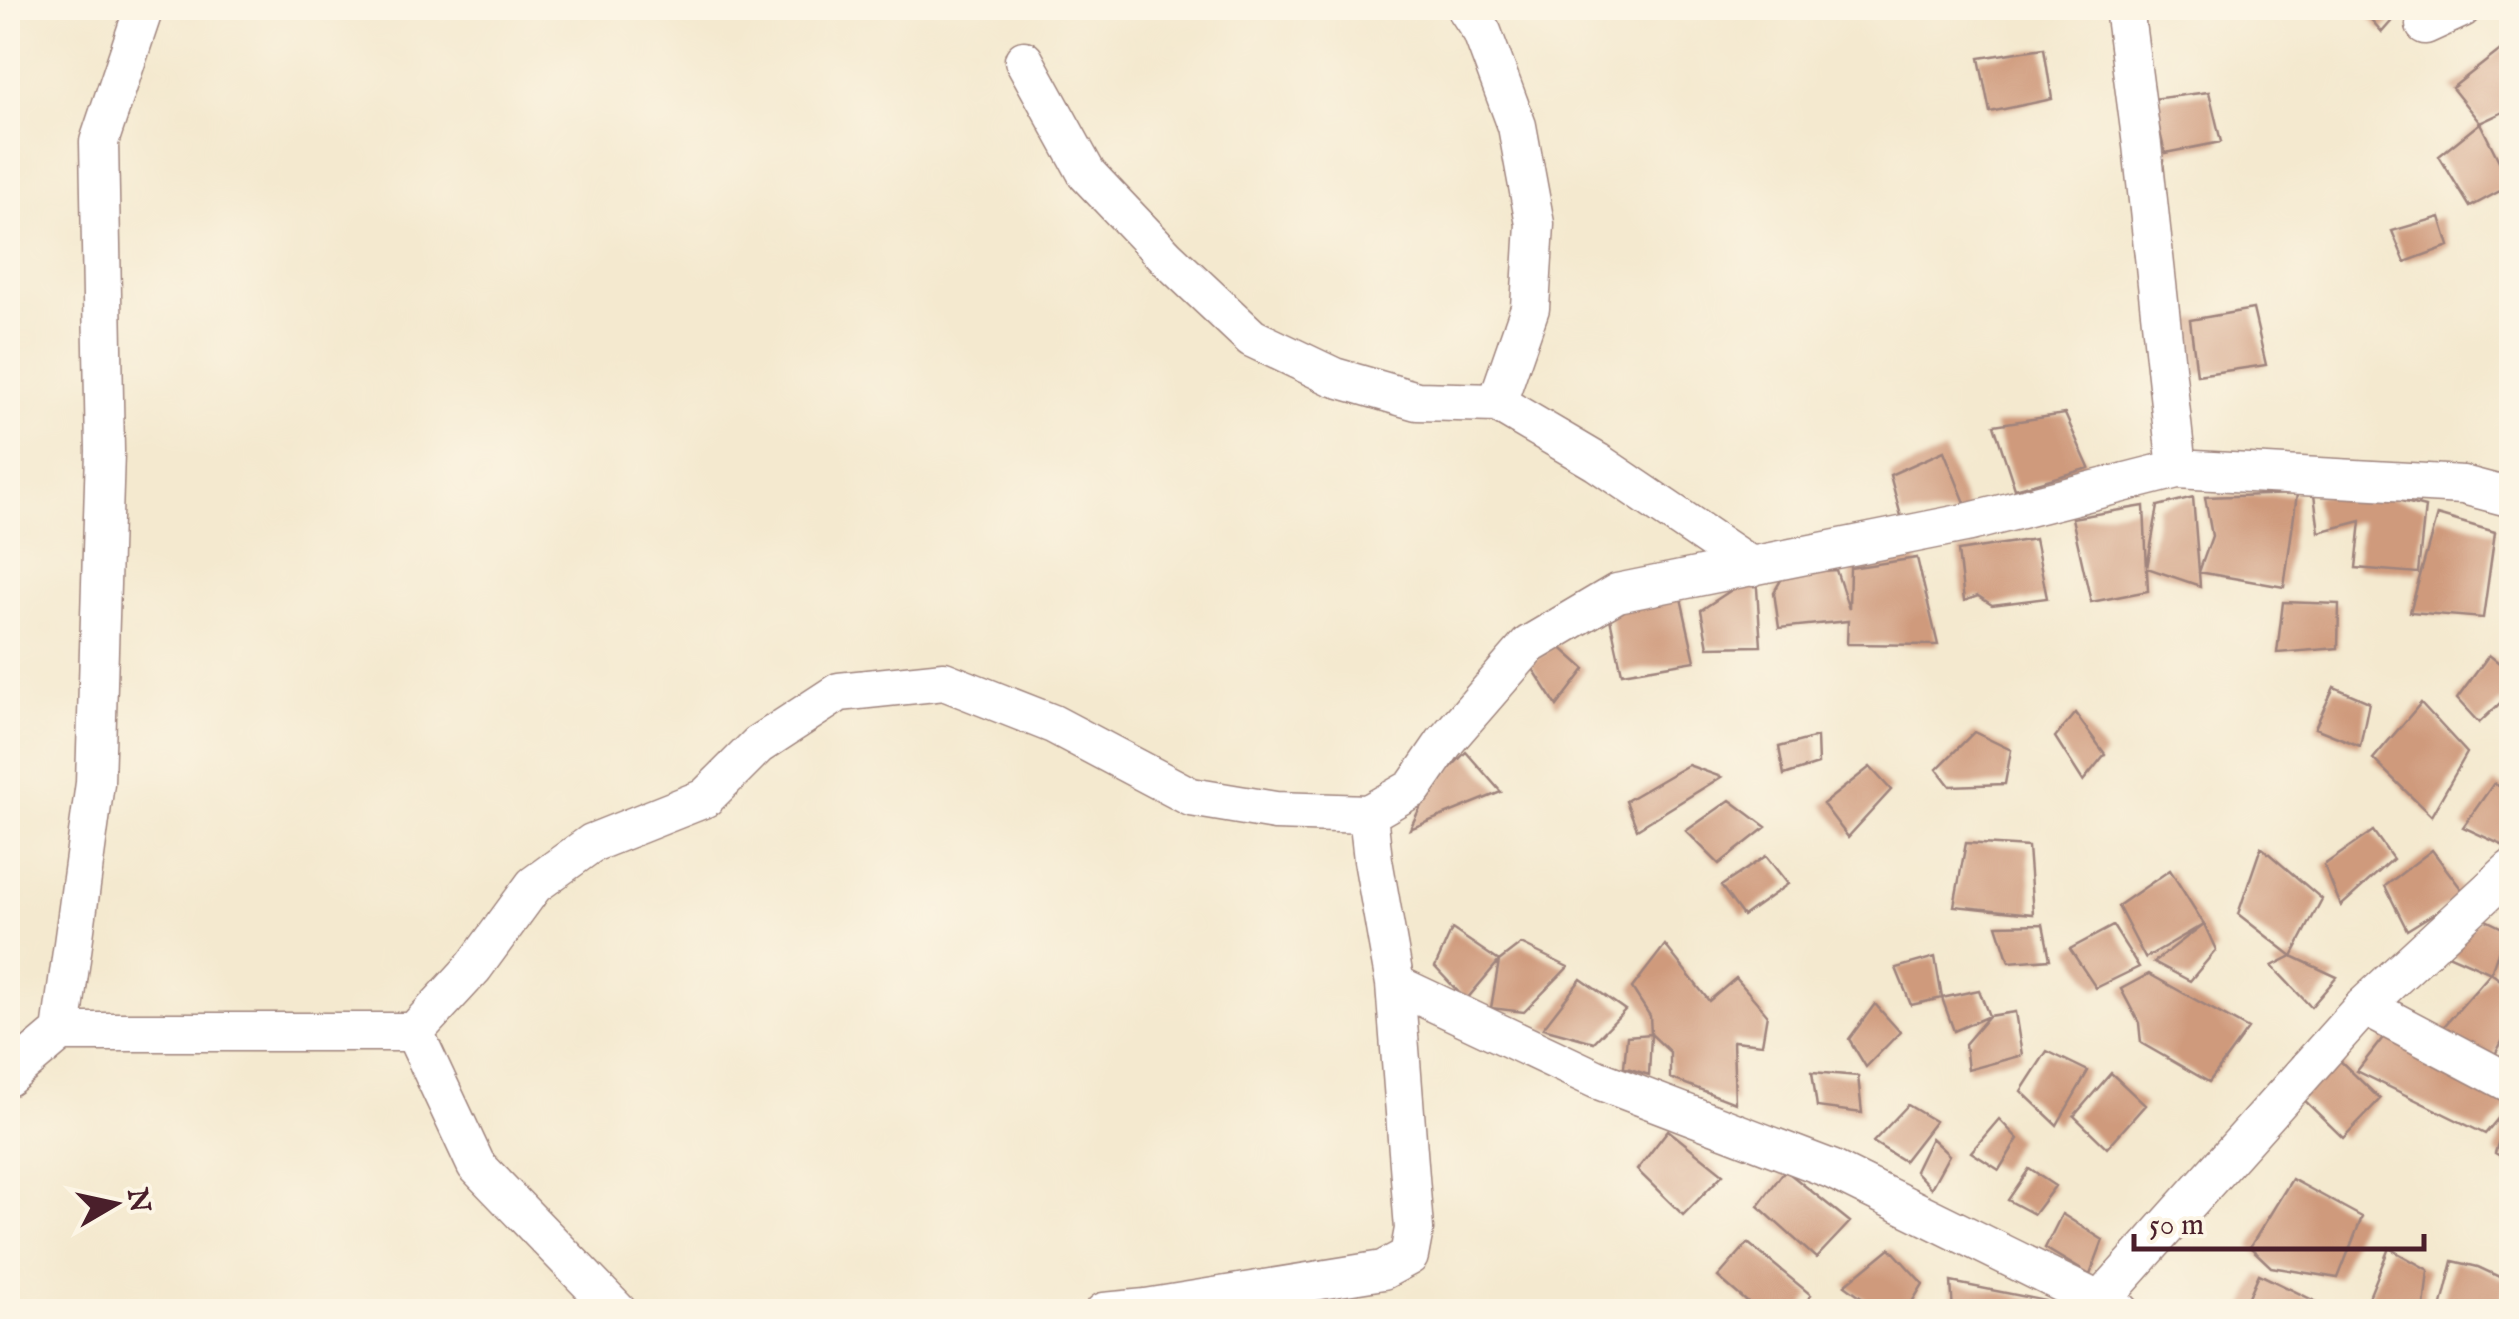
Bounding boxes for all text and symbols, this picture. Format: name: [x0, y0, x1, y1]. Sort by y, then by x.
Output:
north arrow: [65, 1154, 165, 1254]
text: N: [118, 1185, 156, 1215]
scale bar: [2134, 1189, 2424, 1251]
text: 50 m: [2149, 1207, 2204, 1245]

